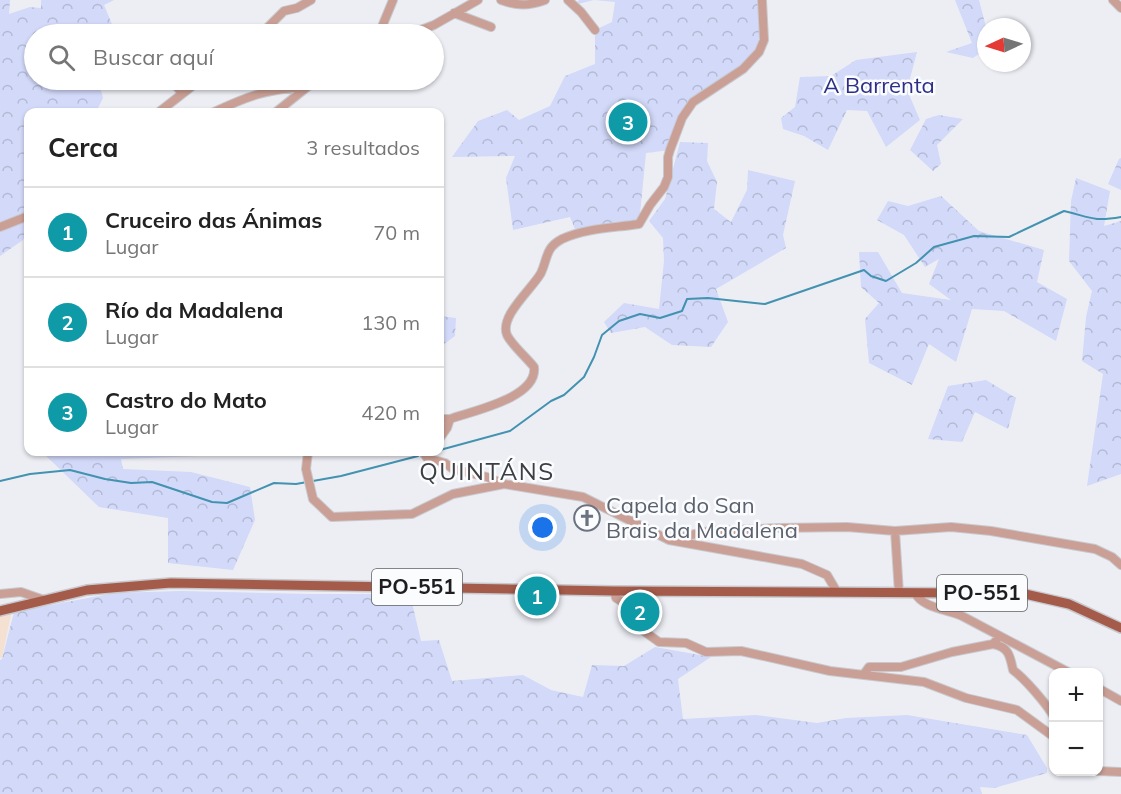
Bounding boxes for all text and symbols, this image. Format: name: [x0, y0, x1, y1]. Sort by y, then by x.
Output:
north arrow: [977, 18, 1031, 72]
search box: [24, 24, 444, 90]
icon: search: [45, 41, 78, 74]
text: Buscar aquí: [93, 43, 214, 71]
park label: A Barrenta: [823, 71, 935, 99]
pin: 3: [608, 100, 648, 144]
text: Cerca: [48, 131, 118, 164]
text: 3 resultados: [306, 135, 420, 160]
text: Cruceiro das Ánimas: [105, 206, 322, 234]
text: 1: [62, 220, 74, 245]
text: 70 m: [373, 220, 420, 245]
text: Lugar: [105, 234, 159, 259]
text: Río da Madalena: [105, 296, 283, 324]
text: 2: [62, 310, 74, 335]
text: 130 m: [361, 310, 420, 335]
text: Lugar: [105, 324, 159, 349]
text: Castro do Mato: [105, 386, 267, 414]
text: 3: [62, 400, 74, 425]
text: 420 m: [361, 400, 420, 425]
text: Lugar: [105, 414, 159, 439]
district label: QUINTÁNS: [419, 456, 555, 486]
place label: Capela do San Brais da Madalena: [606, 491, 798, 544]
church icon: Capela do San Brais da Madalena: [572, 503, 602, 533]
your location: [528, 513, 557, 542]
road number: PO-551: [372, 569, 462, 605]
pin: 1: [518, 574, 556, 618]
road number: PO-551: [937, 575, 1027, 611]
pin: 2: [620, 590, 660, 634]
map controls: [1049, 668, 1103, 776]
button: +: [1049, 668, 1103, 722]
button: −: [1049, 722, 1103, 776]

